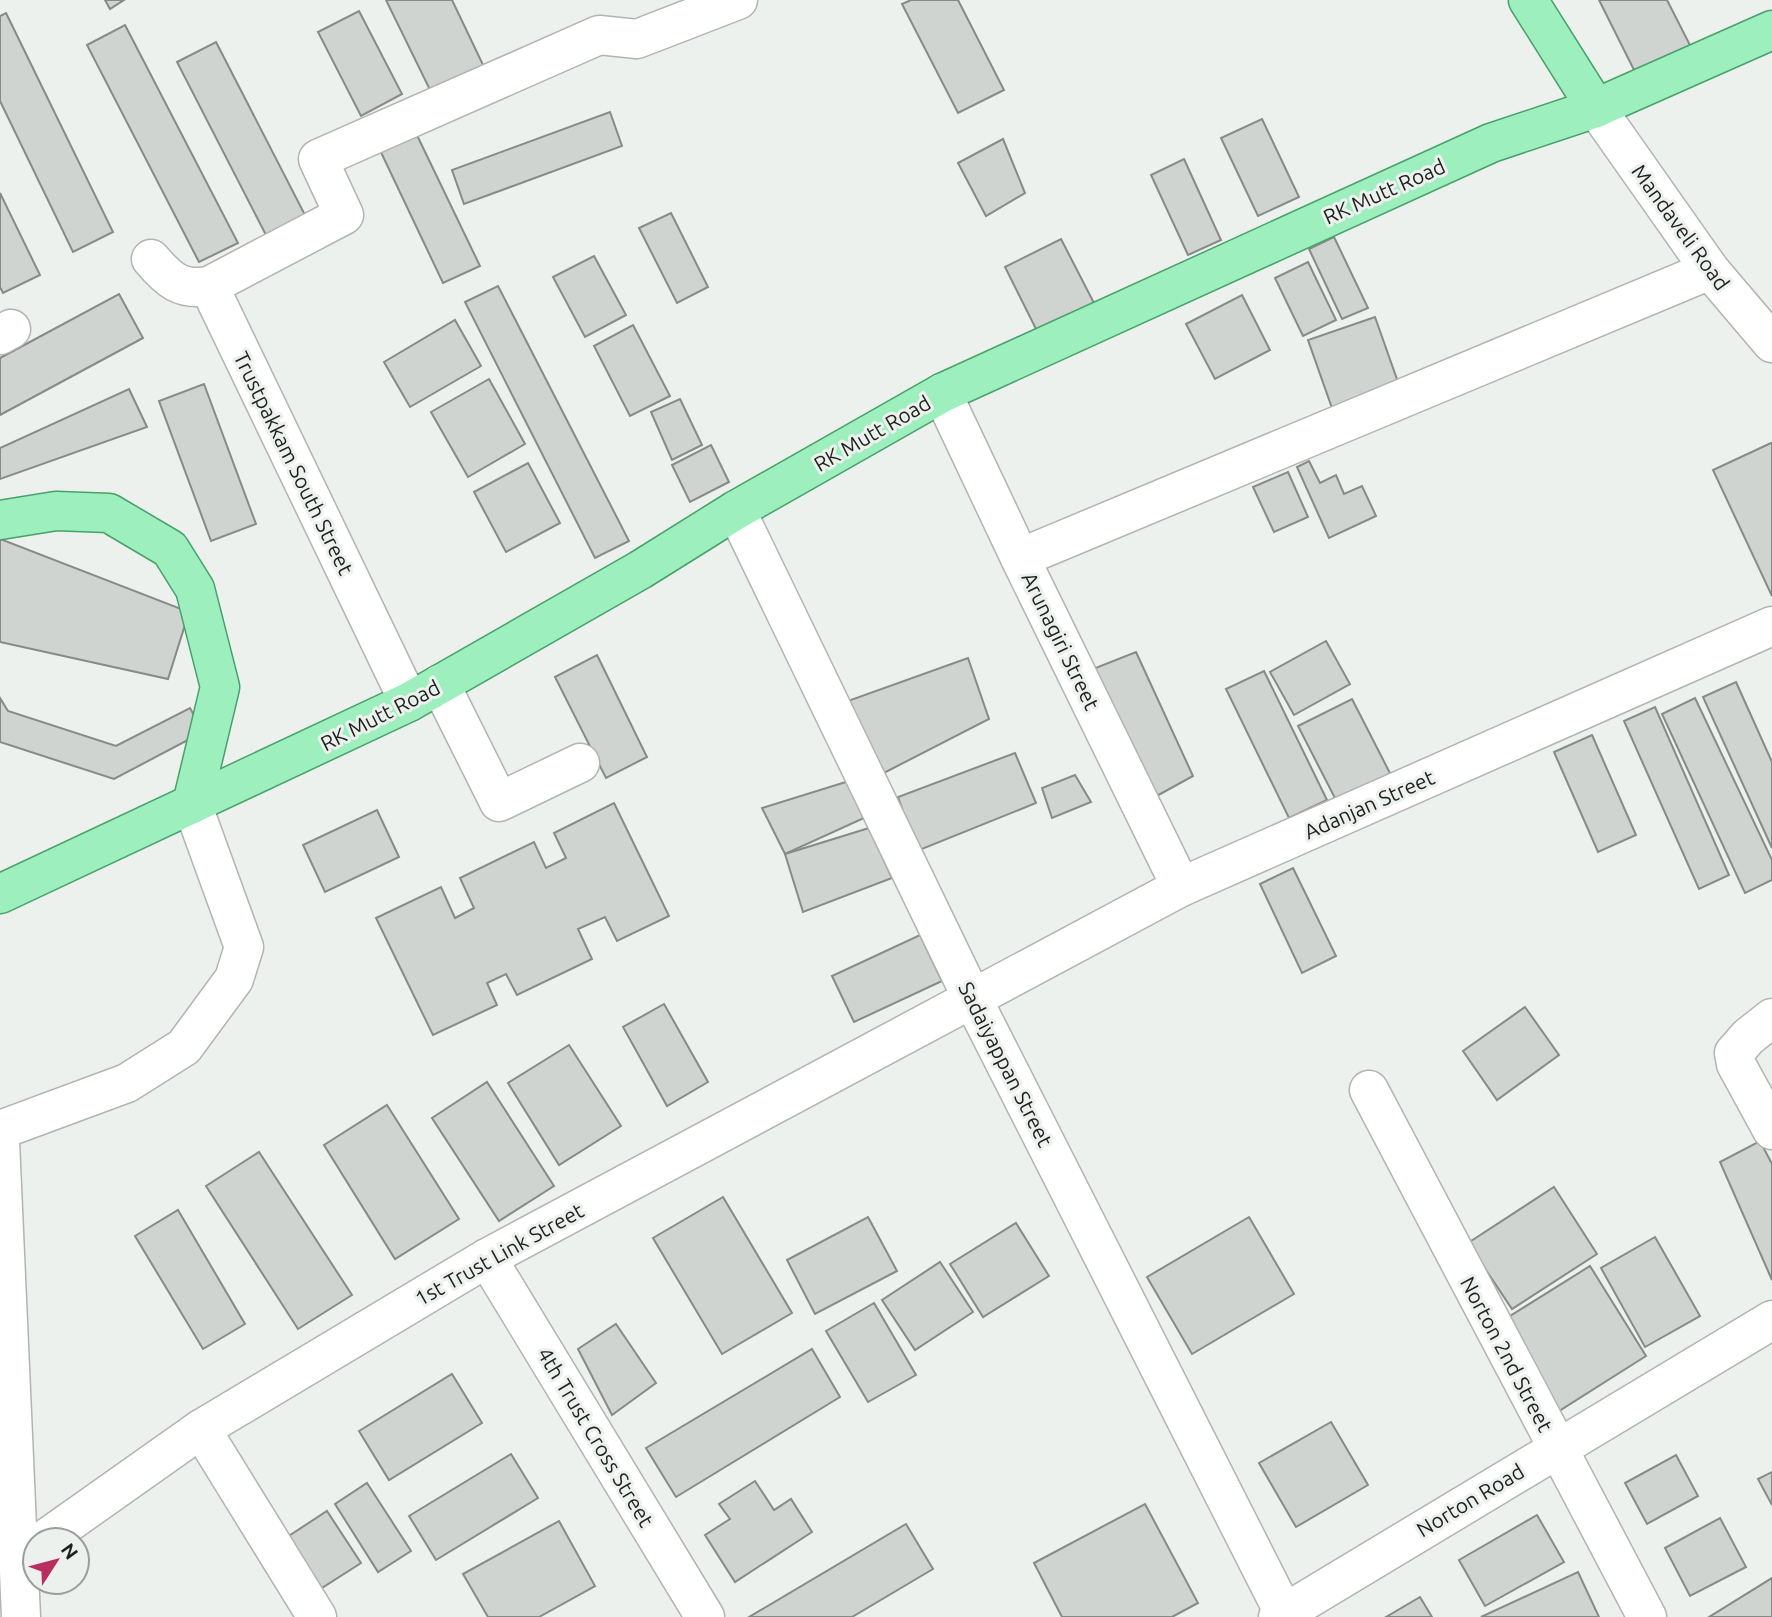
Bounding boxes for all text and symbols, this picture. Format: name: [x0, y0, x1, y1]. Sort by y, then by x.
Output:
street label: RK Mutt Road: [1319, 153, 1449, 229]
street label: Mandaveli Road: [1627, 159, 1735, 295]
street label: Trustpakkam South Street: [229, 348, 359, 578]
street label: RK Mutt Road: [809, 390, 935, 476]
street label: Arunagiri Street: [1017, 568, 1105, 714]
street label: RK Mutt Road: [316, 675, 444, 755]
street label: Adanjan Street: [1300, 765, 1438, 843]
street label: Sadaiyappan Street: [954, 978, 1058, 1150]
street label: 1st Trust Link Street: [411, 1198, 587, 1310]
street label: Norton 2nd Street: [1456, 1272, 1558, 1436]
street label: 4th Trust Cross Street: [533, 1343, 659, 1531]
street label: Norton Road: [1412, 1459, 1528, 1541]
north arrow: [21, 1526, 91, 1596]
text: N: [57, 1539, 83, 1563]

